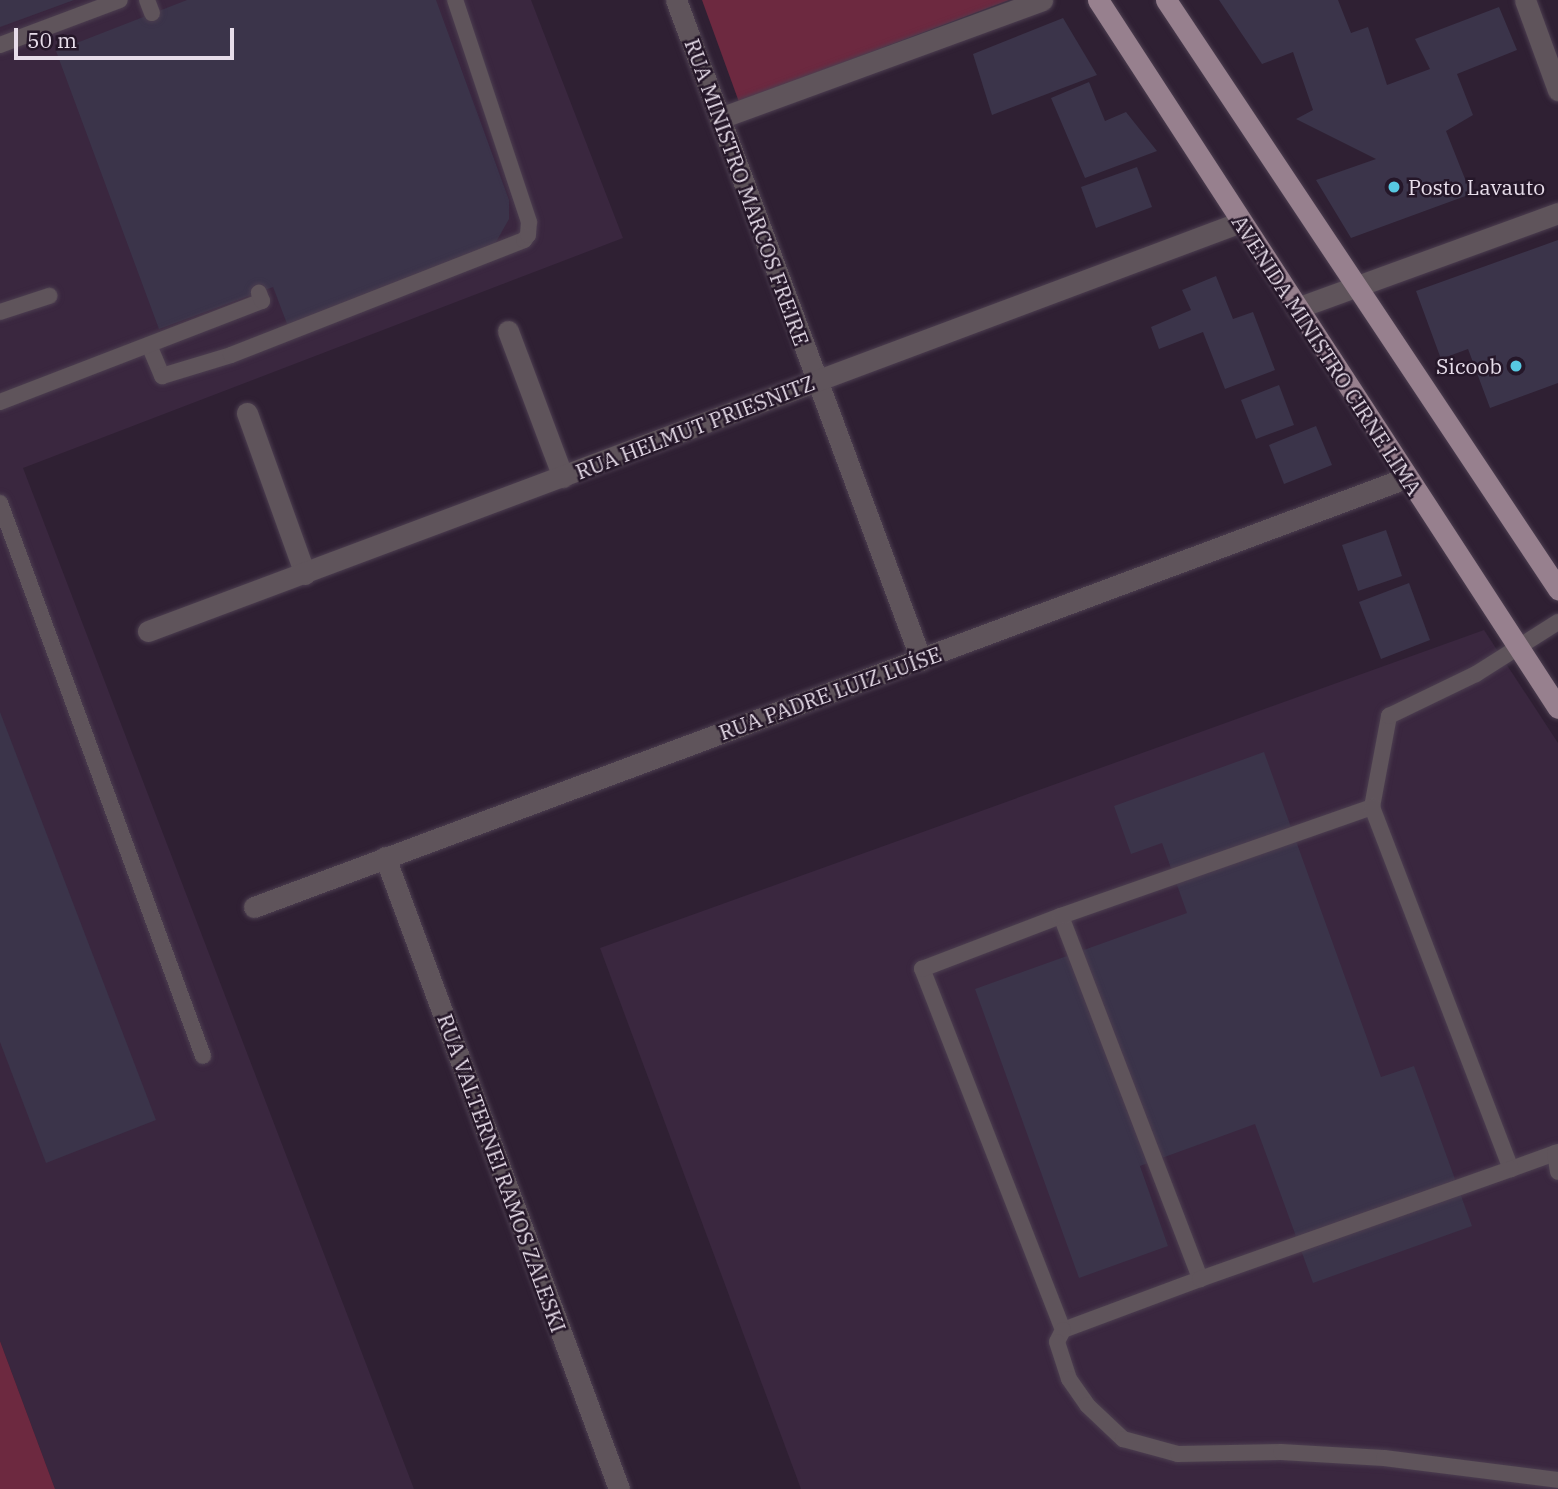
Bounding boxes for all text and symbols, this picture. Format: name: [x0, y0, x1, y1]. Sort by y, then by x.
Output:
scale bar: [18, 14, 238, 58]
text: 50 m: [27, 26, 77, 54]
street label: RUA MINISTRO MARCOS FREIRE: [680, 35, 814, 349]
place label: Posto Lavauto: [1408, 174, 1545, 200]
marker: Posto Lavauto: [1386, 179, 1402, 195]
street label: AVENIDA MINISTRO CIRNE LIMA: [1227, 210, 1427, 500]
place label: Sicoob: [1436, 353, 1502, 379]
marker: Sicoob: [1508, 358, 1524, 374]
street label: RUA HELMUT PRIESNITZ: [572, 370, 818, 484]
street label: RUA PADRE LUIZ LUÍSE: [715, 641, 945, 745]
street label: RUA VALTERNEI RAMOS ZALESKI: [433, 1010, 571, 1336]

